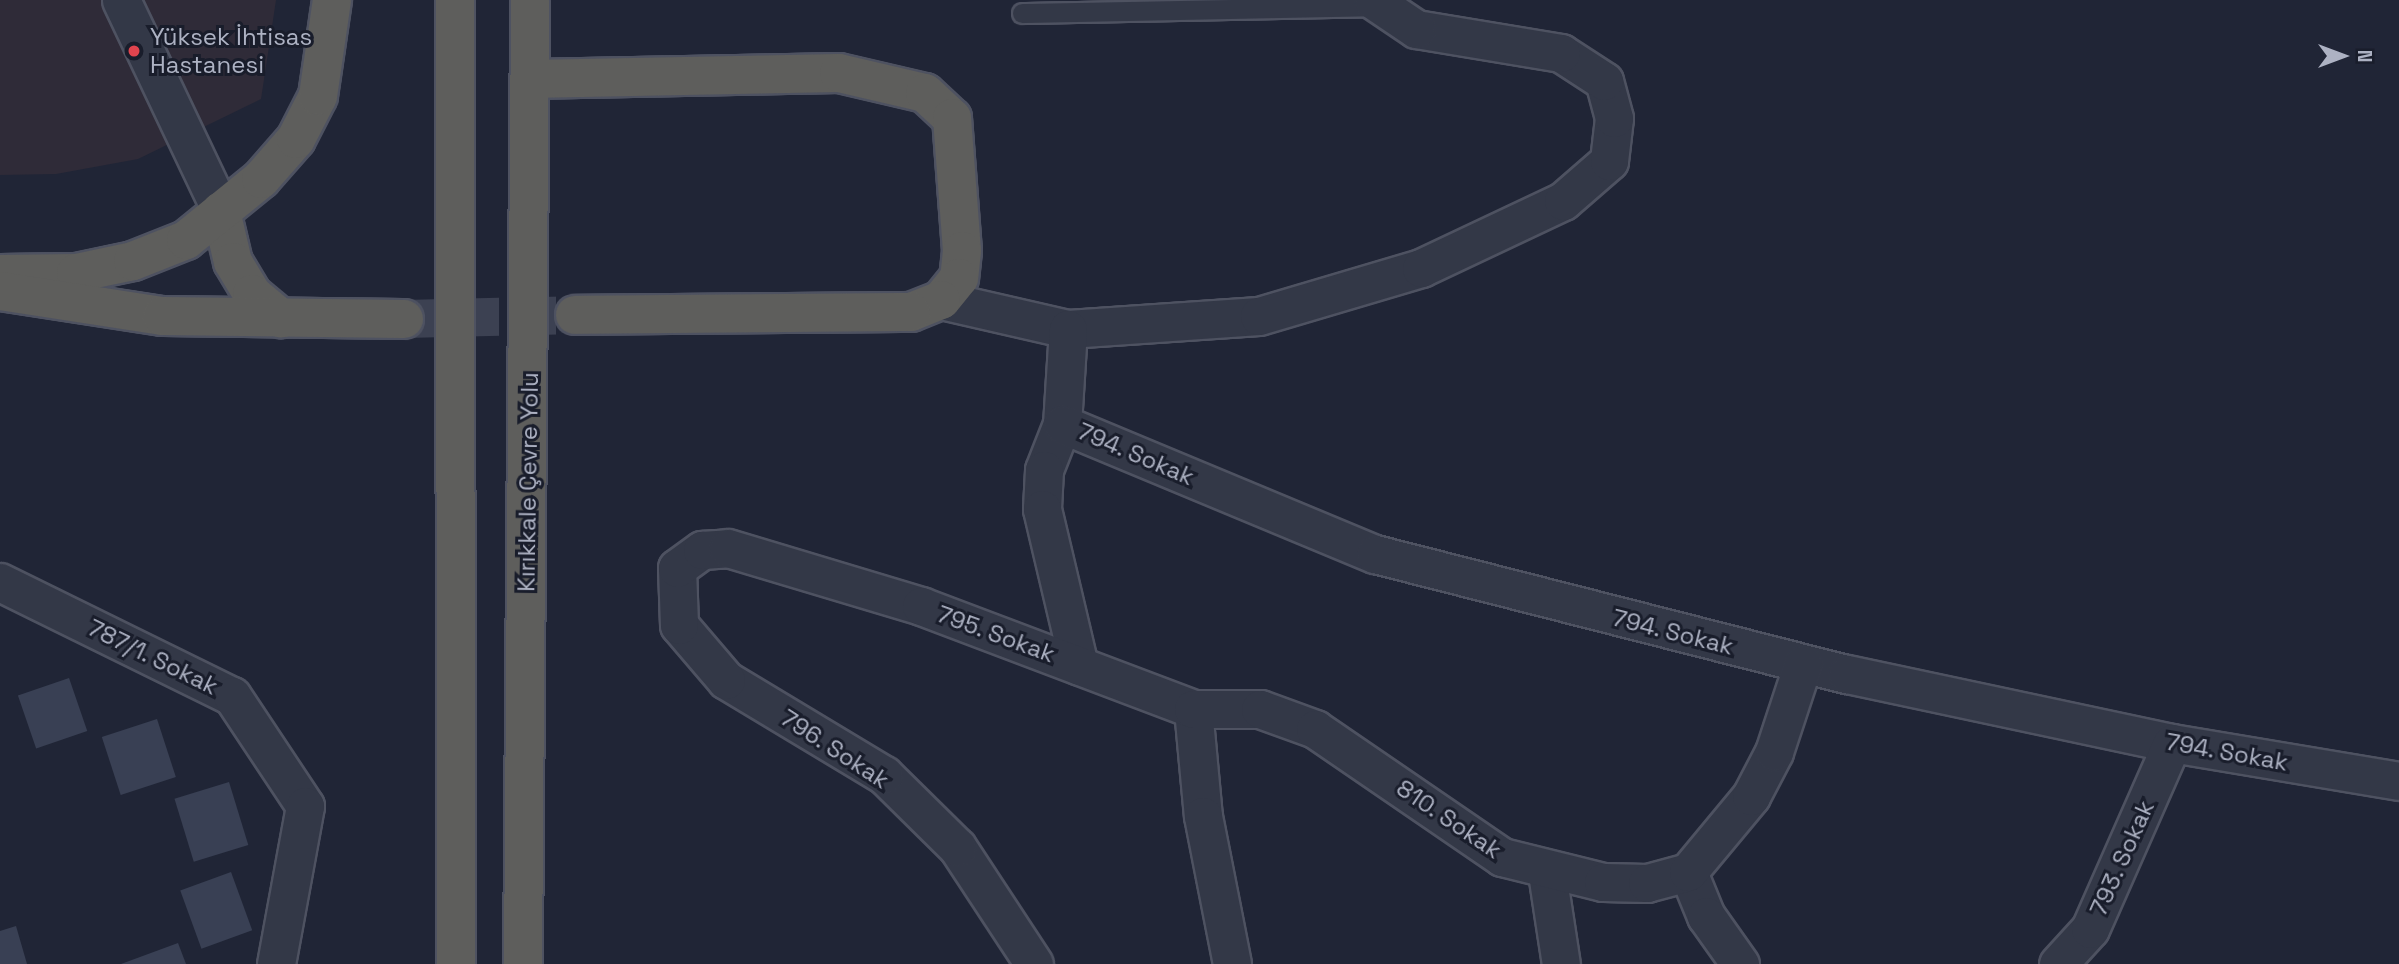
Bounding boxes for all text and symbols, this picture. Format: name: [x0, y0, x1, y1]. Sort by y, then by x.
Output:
north arrow: [2308, 21, 2378, 91]
place label: Yüksek İhtisas Hastanesi: [150, 23, 312, 79]
marker: Yüksek İhtisas Hastanesi: [124, 41, 144, 61]
text: N: [2352, 50, 2377, 62]
street label: Kırıkkale Çevre Yolu: [512, 372, 544, 592]
street label: 794. Sokak: [1073, 416, 1199, 492]
street label: 795. Sokak: [933, 599, 1059, 669]
street label: 794. Sokak: [1609, 603, 1737, 661]
street label: 787/1. Sokak: [83, 613, 223, 701]
street label: 796. Sokak: [775, 703, 895, 795]
street label: 794. Sokak: [2163, 727, 2291, 777]
street label: 810. Sokak: [1391, 773, 1507, 865]
street label: 793. Sokak: [2084, 796, 2160, 920]

